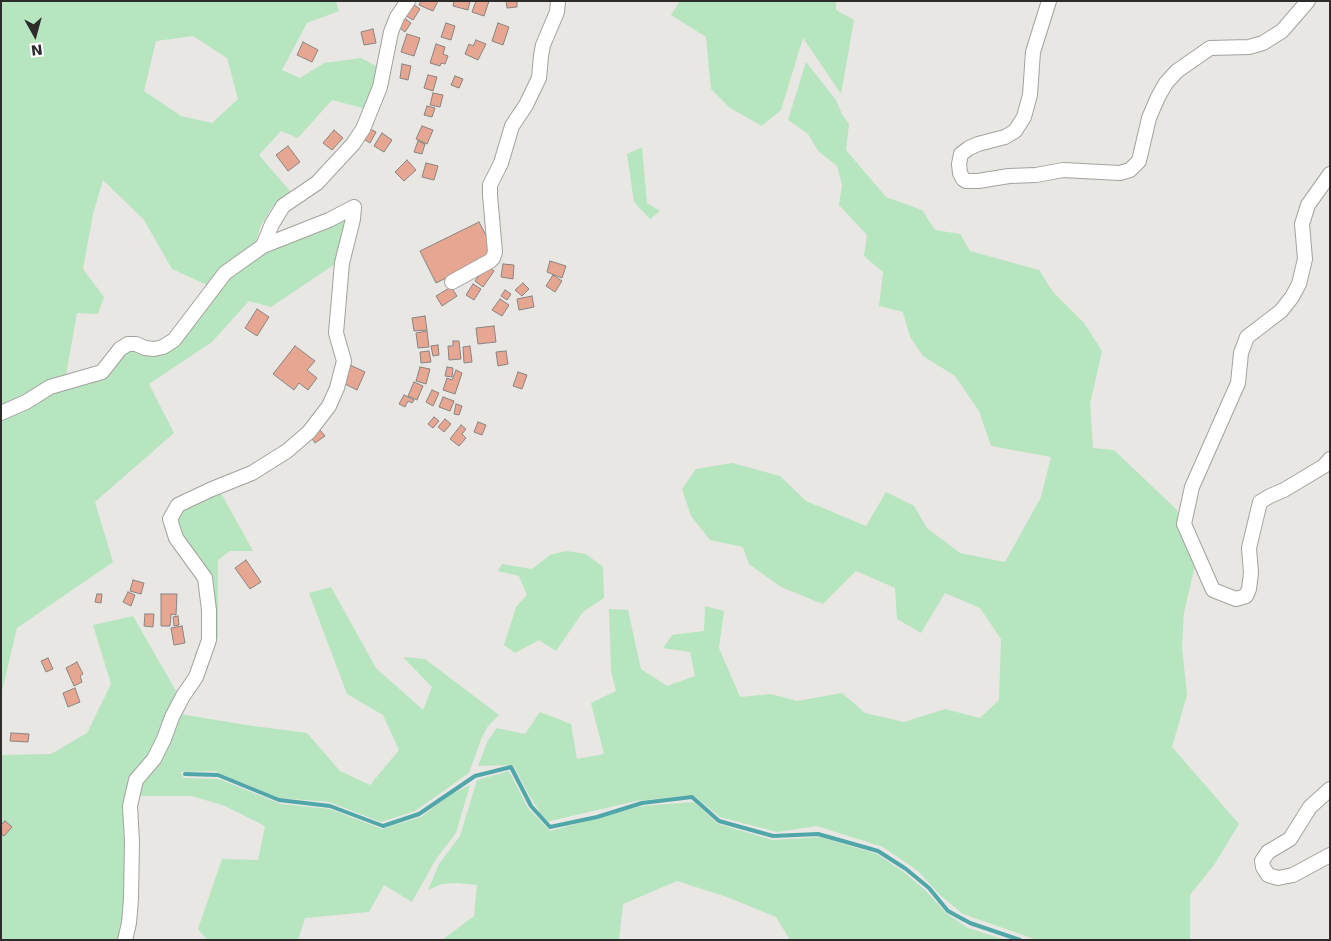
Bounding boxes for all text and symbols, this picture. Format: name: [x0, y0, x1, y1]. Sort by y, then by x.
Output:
north arrow: [10, 10, 60, 60]
text: N: [30, 41, 44, 59]

